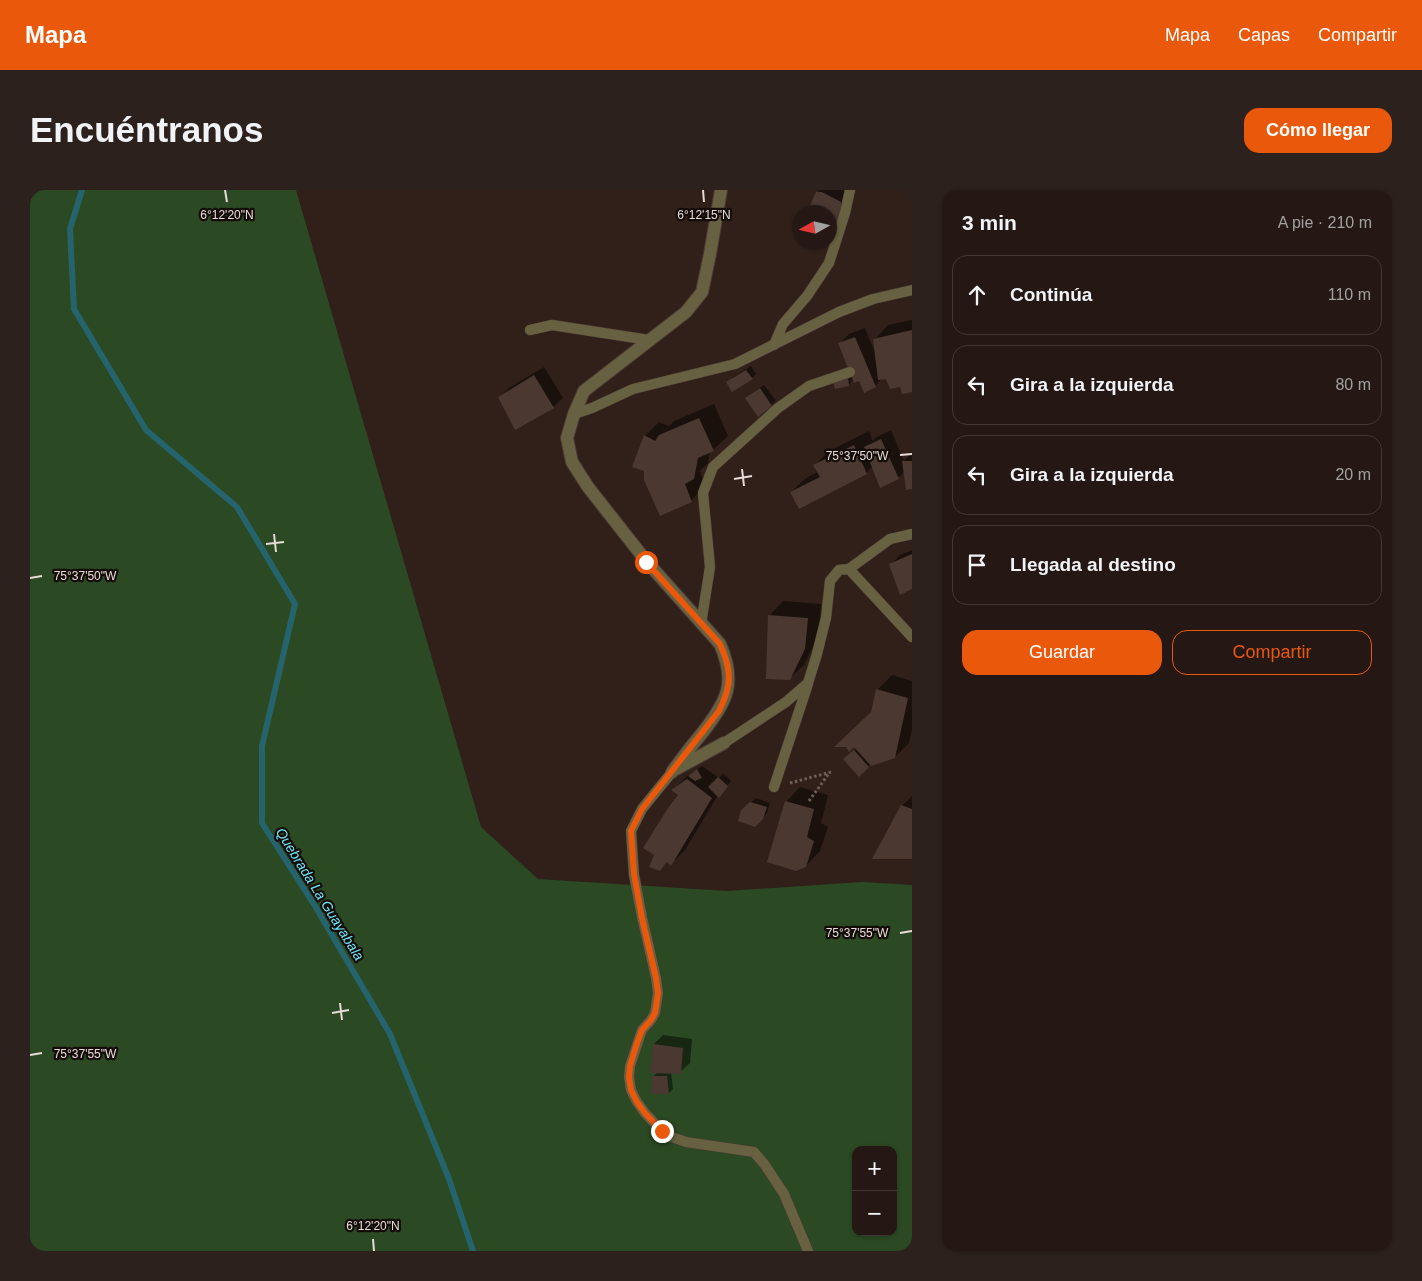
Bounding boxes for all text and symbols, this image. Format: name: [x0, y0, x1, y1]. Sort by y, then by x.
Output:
text: Mapa: [25, 21, 86, 48]
text: Mapa: [1165, 25, 1210, 45]
text: Capas: [1238, 25, 1290, 45]
text: Compartir: [1318, 25, 1397, 45]
button: Cómo llegar: [1244, 108, 1392, 153]
text: Encuéntranos: [30, 110, 263, 149]
north arrow: [792, 205, 837, 250]
text: 6°12'20"N: [200, 208, 254, 222]
text: 6°12'15"N: [677, 208, 731, 222]
text: 3 min: [962, 211, 1017, 234]
text: A pie · 210 m: [1278, 214, 1372, 231]
icon: ahead: [963, 281, 991, 309]
text: Continúa: [1010, 284, 1092, 305]
text: 110 m: [1328, 286, 1371, 303]
icon: left: [963, 371, 991, 399]
text: Gira a la izquierda: [1010, 374, 1174, 395]
text: 80 m: [1335, 376, 1371, 393]
text: 75°37'50"W: [826, 449, 889, 463]
icon: left: [963, 461, 991, 489]
text: Gira a la izquierda: [1010, 464, 1174, 485]
text: 20 m: [1335, 466, 1371, 483]
route start: [635, 551, 658, 574]
icon: arrive: [963, 551, 991, 579]
text: Llegada al destino: [1010, 554, 1176, 575]
text: 75°37'50"W: [54, 569, 117, 583]
button: Guardar: [962, 630, 1162, 675]
button: Compartir: [1172, 630, 1372, 675]
water label: Quebrada La Guayabala: [273, 825, 368, 963]
text: 75°37'55"W: [826, 926, 889, 940]
text: 75°37'55"W: [54, 1047, 117, 1061]
route end: [651, 1120, 674, 1143]
map controls: [852, 1146, 897, 1236]
button: +: [852, 1146, 897, 1191]
button: −: [852, 1191, 897, 1236]
text: 6°12'20"N: [346, 1219, 400, 1233]

